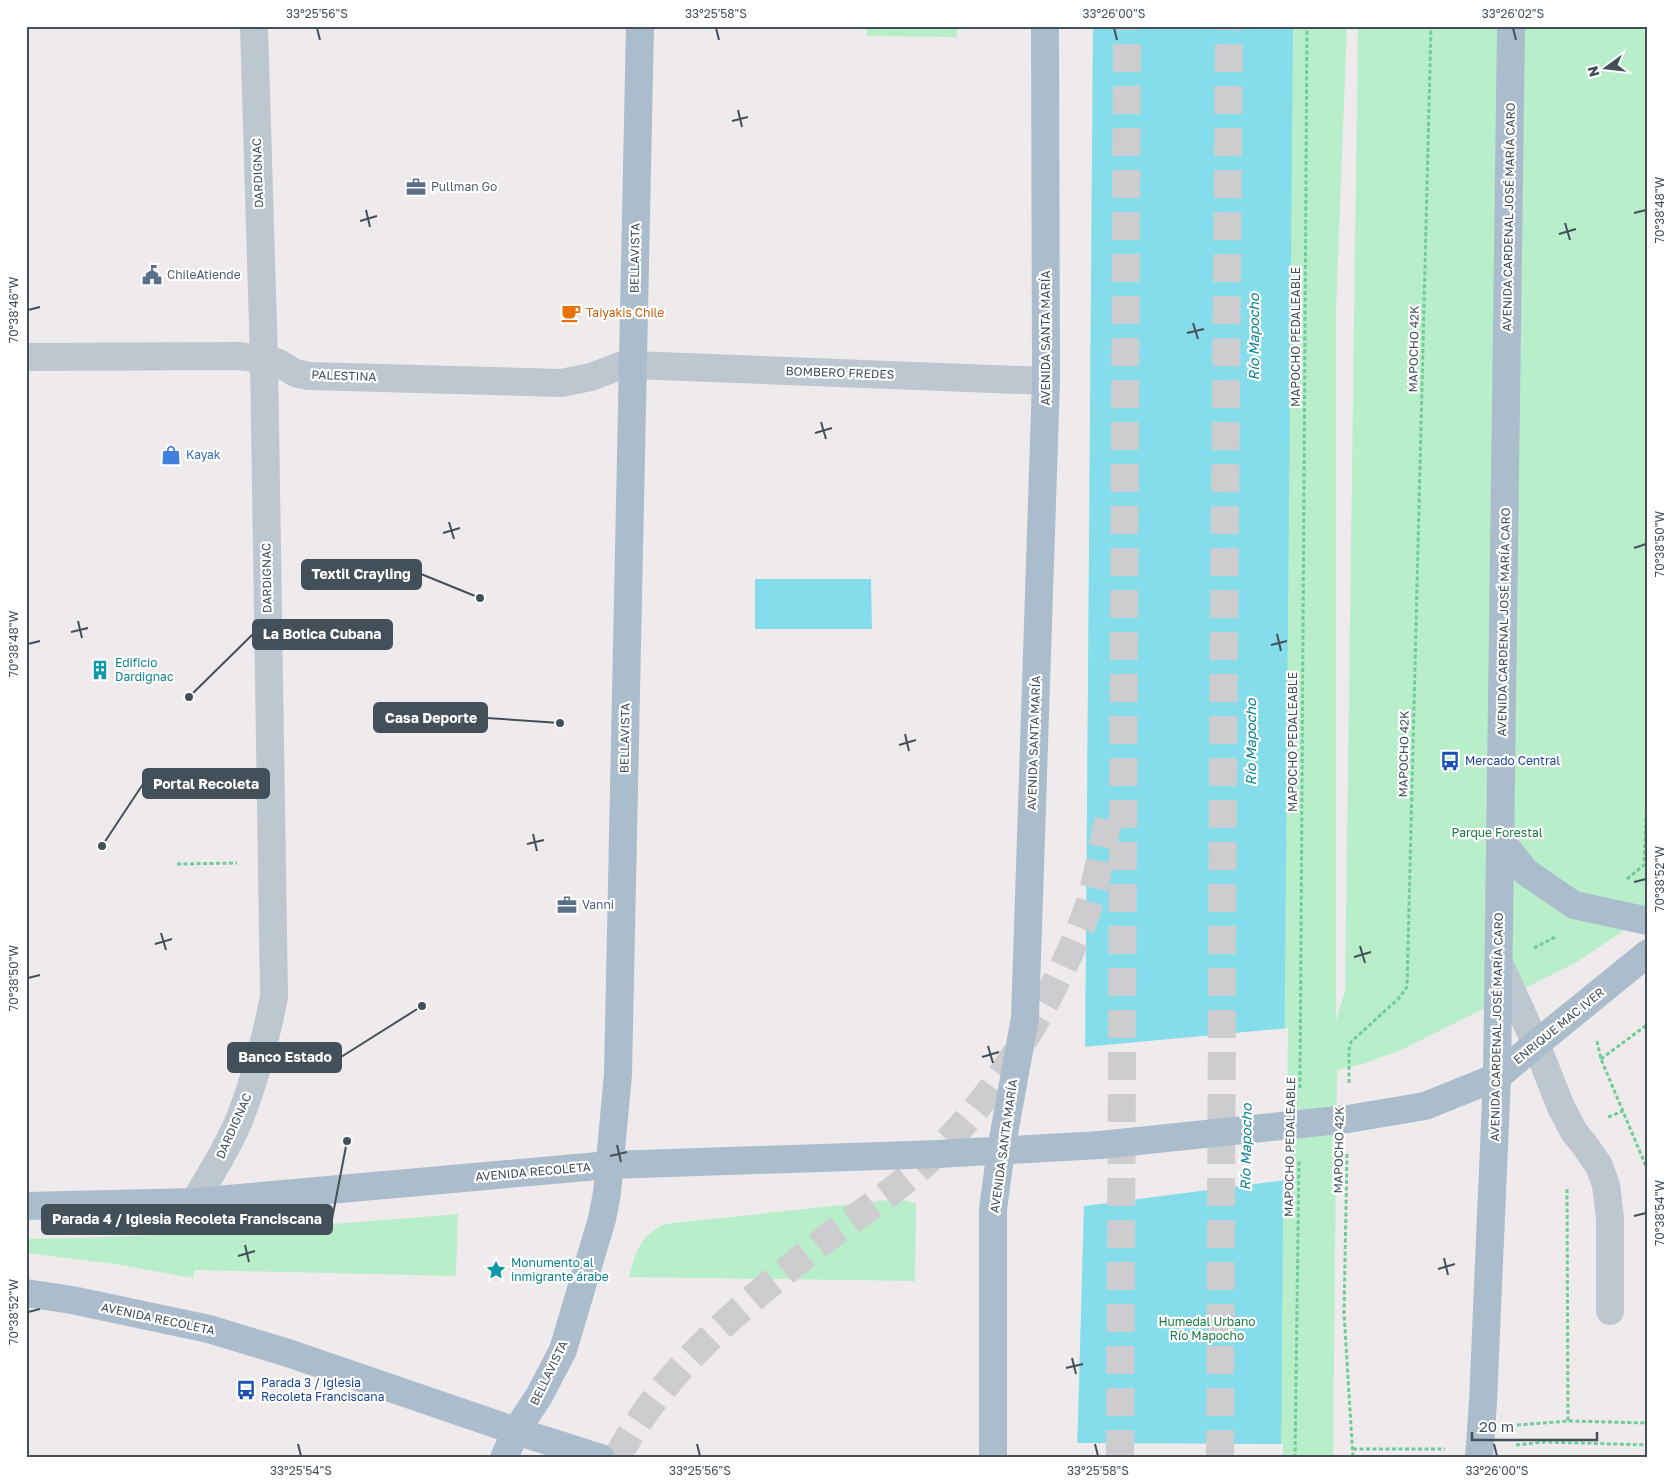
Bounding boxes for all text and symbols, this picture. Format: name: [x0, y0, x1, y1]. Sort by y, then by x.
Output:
text: 33°25'56"S: [286, 6, 348, 21]
text: 33°25'58"S: [685, 6, 747, 21]
text: 33°26'00"S: [1083, 6, 1146, 21]
text: 33°26'02"S: [1482, 6, 1544, 21]
north arrow: [1582, 42, 1632, 92]
text: N: [1583, 64, 1603, 79]
street label: AVENIDA CARDENAL JOSÉ MARÍA CARO: [1499, 102, 1518, 332]
street label: DARDIGNAC: [249, 138, 266, 208]
office icon: Pullman Go: [405, 176, 427, 198]
text: 70°38'48"W: [1652, 176, 1667, 243]
place label: Pullman Go: [431, 179, 497, 194]
street label: BELLAVISTA: [626, 223, 643, 293]
public building icon: ChileAtiende: [141, 264, 163, 286]
place label: ChileAtiende: [167, 267, 241, 282]
street label: MAPOCHO PEDALEABLE: [1288, 267, 1303, 407]
street label: AVENIDA SANTA MARÍA: [1038, 271, 1053, 405]
text: 70°38'46"W: [6, 276, 21, 343]
water label: Río Mapocho: [1245, 292, 1262, 380]
cafe icon: Taiyakis Chile: [560, 302, 582, 324]
place label: Taiyakis Chile: [586, 305, 664, 320]
street label: MAPOCHO 42K: [1405, 305, 1422, 393]
street label: BOMBERO FREDES: [785, 363, 895, 382]
street label: PALESTINA: [311, 367, 377, 384]
shop icon: Kayak: [160, 444, 182, 466]
place label: Kayak: [186, 447, 221, 462]
street label: AVENIDA CARDENAL JOSÉ MARÍA CARO: [1494, 507, 1513, 737]
text: 70°38'50"W: [1652, 510, 1667, 577]
street label: DARDIGNAC: [258, 543, 275, 613]
callout: Textil Crayling: [302, 560, 421, 589]
text: Textil Crayling: [311, 565, 411, 582]
text: 70°38'48"W: [6, 610, 21, 677]
callout: La Botica Cubana: [253, 620, 392, 649]
text: La Botica Cubana: [263, 625, 381, 642]
place label: Edificio Dardignac: [115, 655, 174, 684]
building icon: Edificio Dardignac: [89, 659, 111, 681]
street label: MAPOCHO PEDALEABLE: [1285, 672, 1300, 812]
street label: AVENIDA SANTA MARÍA: [1024, 675, 1043, 811]
water label: Río Mapocho: [1242, 697, 1259, 785]
callout: Casa Deporte: [374, 703, 487, 732]
street label: BELLAVISTA: [616, 703, 633, 773]
text: Casa Deporte: [385, 709, 477, 726]
street label: MAPOCHO 42K: [1395, 710, 1412, 798]
bus stop icon: Mercado Central: [1439, 750, 1461, 772]
place label: Mercado Central: [1465, 753, 1560, 768]
callout: Portal Recoleta: [143, 769, 269, 798]
text: Portal Recoleta: [153, 775, 259, 792]
park label: Parque Forestal: [1451, 825, 1543, 840]
text: 70°38'52"W: [1652, 846, 1667, 912]
office icon: Vanni: [556, 894, 578, 916]
place label: Vanni: [582, 897, 614, 912]
street label: AVENIDA CARDENAL JOSÉ MARÍA CARO: [1487, 912, 1506, 1142]
text: 70°38'50"W: [6, 944, 21, 1011]
street label: ENRIQUE MAC IVER: [1510, 984, 1607, 1067]
callout: Banco Estado: [228, 1043, 341, 1072]
text: Banco Estado: [238, 1048, 332, 1065]
street label: MAPOCHO PEDALEABLE: [1281, 1077, 1298, 1217]
street label: AVENIDA SANTA MARÍA: [987, 1078, 1020, 1214]
street label: DARDIGNAC: [212, 1091, 255, 1161]
water label: Río Mapocho: [1236, 1102, 1255, 1191]
street label: MAPOCHO 42K: [1330, 1106, 1347, 1194]
street label: AVENIDA RECOLETA: [475, 1159, 591, 1184]
text: 70°38'54"W: [1652, 1179, 1667, 1246]
callout: Parada 4 / Iglesia Recoleta Franciscana: [42, 1205, 332, 1234]
text: Parada 4 / Iglesia Recoleta Franciscana: [52, 1210, 322, 1227]
place label: Monumento al inmigrante árabe: [511, 1255, 609, 1284]
place icon: Monumento al inmigrante árabe: [485, 1259, 507, 1281]
text: 70°38'52"W: [6, 1279, 21, 1345]
street label: AVENIDA RECOLETA: [100, 1299, 216, 1338]
park label: Humedal Urbano Río Mapocho: [1158, 1314, 1256, 1343]
street label: BELLAVISTA: [526, 1338, 571, 1408]
place label: Parada 3 / Iglesia Recoleta Franciscana: [261, 1375, 384, 1404]
bus stop icon: Parada 3 / Iglesia Recoleta Franciscana: [235, 1379, 257, 1401]
scale bar: [1472, 1409, 1596, 1441]
text: 20 m: [1479, 1417, 1514, 1435]
text: 33°25'54"S: [270, 1463, 332, 1478]
text: 33°25'56"S: [669, 1463, 731, 1478]
text: 33°25'58"S: [1067, 1463, 1129, 1478]
text: 33°26'00"S: [1466, 1463, 1529, 1478]

